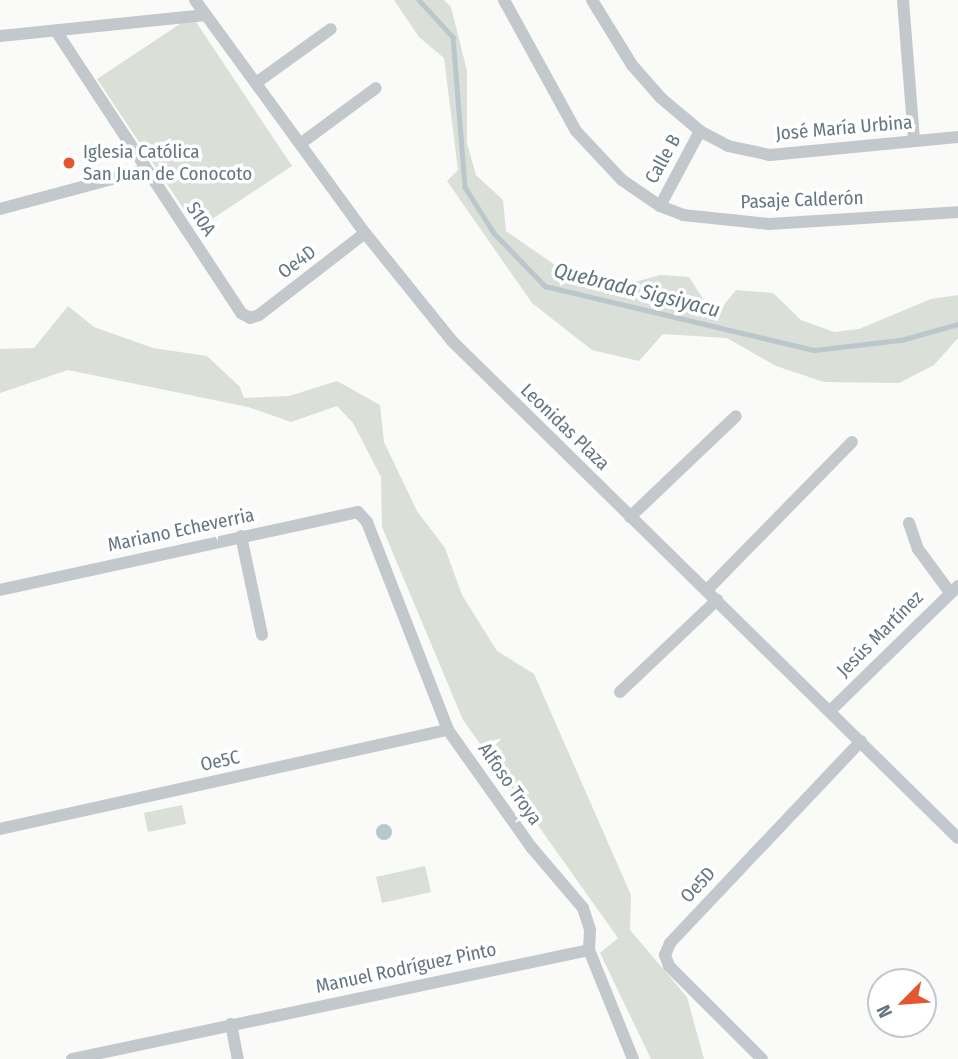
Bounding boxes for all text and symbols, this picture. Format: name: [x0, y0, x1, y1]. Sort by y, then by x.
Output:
street label: José María Urbina: [775, 111, 913, 145]
street label: Calle B: [640, 130, 686, 188]
place label: Iglesia Católica San Juan de Conocoto: [83, 141, 252, 185]
marker: Iglesia Católica San Juan de Conocoto: [61, 155, 77, 171]
street label: Pasaje Calderón: [740, 186, 864, 214]
street label: S10A: [181, 198, 221, 240]
street label: Oe4D: [274, 240, 320, 284]
water label: Quebrada Sigsiyacu: [551, 257, 723, 323]
street label: Leonidas Plaza: [516, 379, 614, 475]
street label: Mariano Echeverria: [106, 503, 256, 557]
street label: Jesús Martínez: [832, 586, 928, 682]
street label: Alfoso Troya: [473, 739, 547, 829]
street label: Oe5C: [198, 746, 242, 776]
street label: Oe5D: [676, 862, 720, 908]
street label: Manuel Rodríguez Pinto: [314, 938, 498, 998]
north arrow: [867, 968, 937, 1038]
text: N: [872, 1001, 897, 1021]

